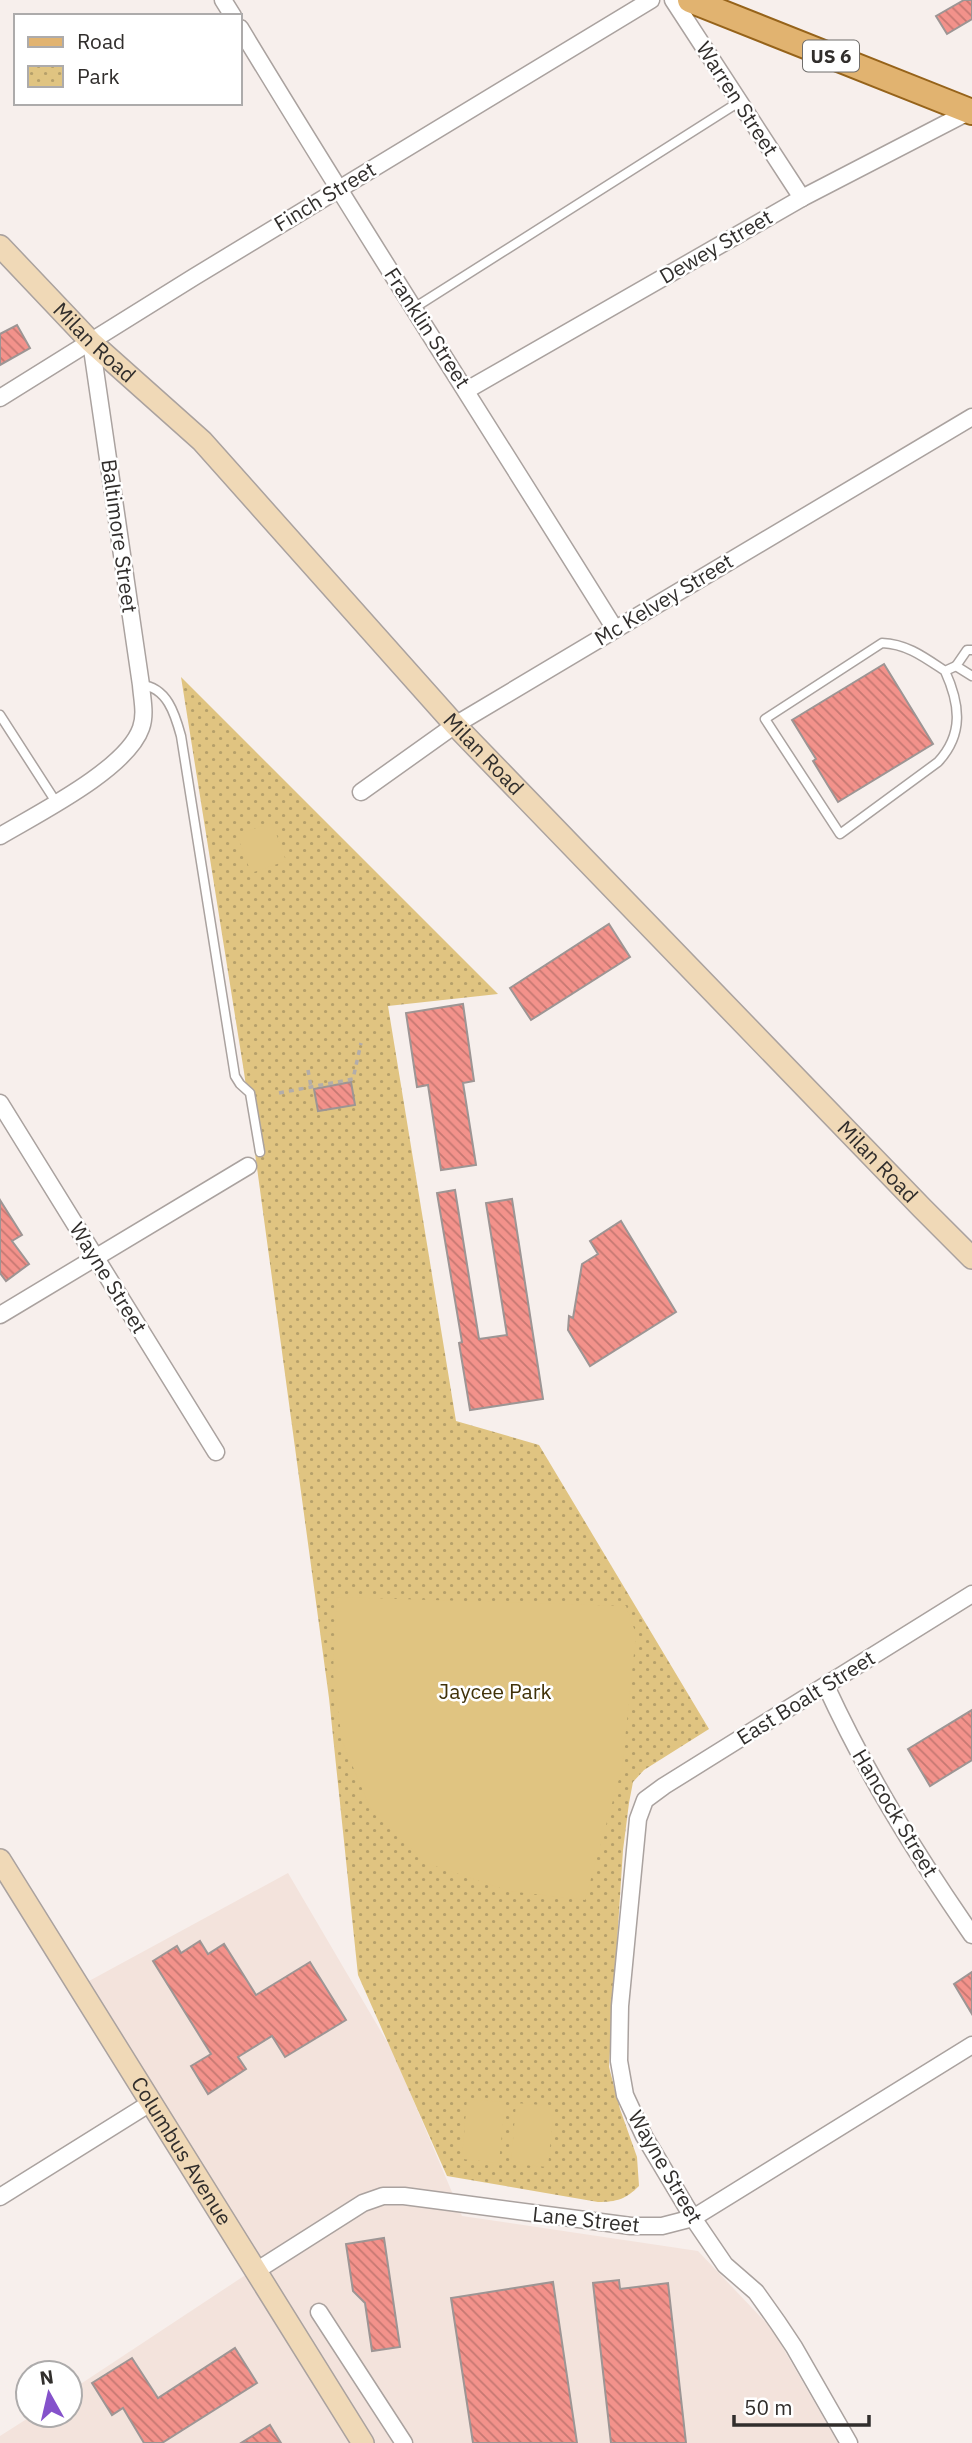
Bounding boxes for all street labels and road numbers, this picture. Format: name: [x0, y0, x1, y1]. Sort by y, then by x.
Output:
street label: Warren Street: [690, 36, 785, 161]
road number: US 6: [803, 40, 859, 72]
street label: Finch Street: [268, 155, 381, 237]
street label: Dewey Street: [654, 203, 777, 290]
street label: Franklin Street: [378, 262, 477, 393]
street label: Milan Road: [48, 296, 142, 388]
street label: Baltimore Street: [95, 457, 145, 615]
street label: Mc Kelvey Street: [589, 547, 738, 652]
street label: Milan Road: [438, 706, 530, 801]
street label: Milan Road: [832, 1114, 924, 1208]
street label: Wayne Street: [64, 1217, 154, 1338]
street label: East Boalt Street: [731, 1643, 880, 1751]
street label: Hancock Street: [847, 1743, 945, 1882]
street label: Columbus Avenue: [125, 2071, 239, 2230]
street label: Wayne Street: [622, 2105, 710, 2228]
street label: Lane Street: [531, 2199, 641, 2239]

